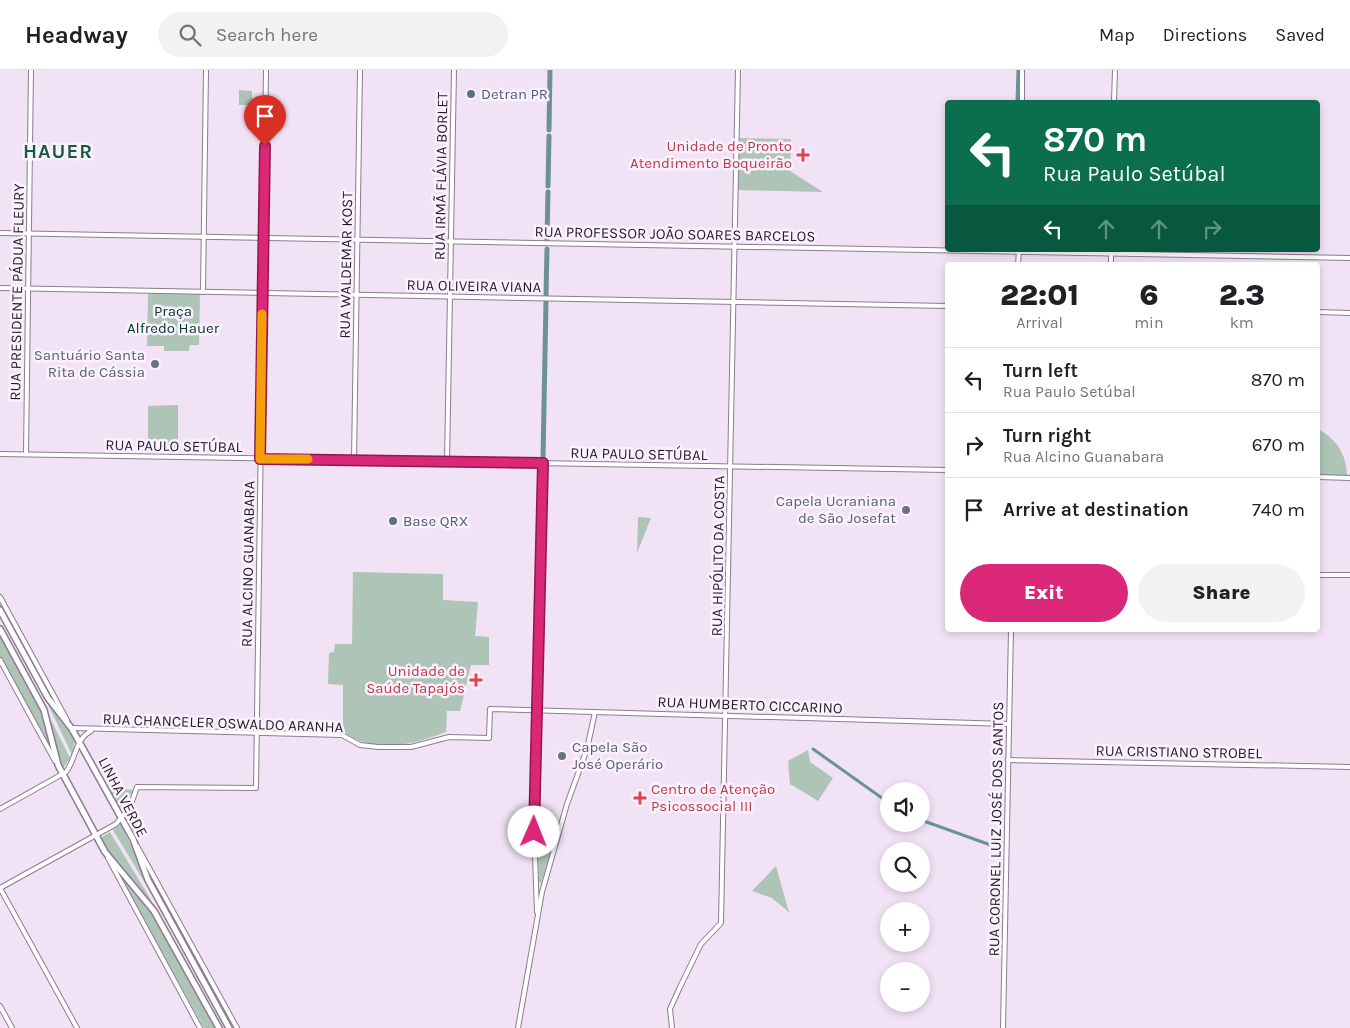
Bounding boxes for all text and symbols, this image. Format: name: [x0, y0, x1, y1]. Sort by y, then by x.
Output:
search box: [158, 12, 508, 57]
text: Headway: [25, 21, 128, 49]
icon: search: [176, 21, 204, 49]
text: Search here: [216, 24, 318, 46]
text: Map: [1099, 24, 1135, 46]
text: Directions: [1163, 24, 1247, 46]
text: Saved: [1275, 24, 1325, 46]
place label: Detran PR: [481, 85, 548, 103]
marker: Detran PR: [465, 88, 477, 100]
street label: RUA IRMÃ FLÁVIA BORLET: [431, 91, 451, 260]
pin: [244, 95, 286, 146]
icon: arrive: [251, 102, 279, 130]
text: 870 m: [1043, 119, 1147, 160]
icon: left: [960, 120, 1025, 185]
place label: Unidade de Pronto Atendimento Boqueirão: [630, 137, 792, 172]
district label: HAUER: [23, 140, 93, 163]
marker: Unidade de Pronto Atendimento Boqueirão: [796, 148, 810, 162]
text: Rua Paulo Setúbal: [1043, 161, 1226, 187]
street label: RUA PRESIDENTE PÁDUA FLEURY: [6, 183, 28, 401]
street label: RUA WALDEMAR KOST: [336, 191, 356, 339]
icon: left: [1039, 215, 1067, 243]
icon: ahead: [1092, 215, 1120, 243]
icon: ahead: [1145, 215, 1173, 243]
icon: right: [1198, 215, 1226, 243]
street label: RUA PROFESSOR JOÃO SOARES BARCELOS: [534, 223, 816, 245]
street label: RUA OLIVEIRA VIANA: [407, 276, 542, 296]
text: 22:01: [1000, 277, 1079, 313]
text: 6: [1139, 277, 1159, 313]
text: 2.3: [1219, 277, 1265, 313]
park label: Praça Alfredo Hauer: [127, 302, 220, 337]
text: Arrival: [1016, 313, 1063, 332]
text: min: [1134, 313, 1164, 332]
text: km: [1230, 313, 1254, 332]
place label: Santuário Santa Rita de Cássia: [34, 346, 145, 381]
marker: Santuário Santa Rita de Cássia: [149, 358, 161, 370]
text: Turn left: [1003, 360, 1078, 382]
icon: left: [960, 366, 988, 394]
text: 870 m: [1251, 369, 1305, 391]
text: Rua Paulo Setúbal: [1003, 382, 1136, 401]
text: Turn right: [1003, 425, 1092, 447]
icon: right: [960, 431, 988, 459]
text: 670 m: [1252, 434, 1305, 456]
street label: RUA PAULO SETÚBAL: [105, 436, 243, 456]
street label: RUA PAULO SETÚBAL: [570, 444, 708, 464]
text: Rua Alcino Guanabara: [1003, 447, 1164, 466]
street label: RUA HIPÓLITO DA COSTA: [708, 475, 728, 637]
street label: RUA ALCINO GUANABARA: [238, 480, 258, 647]
place label: Capela Ucraniana de São Josefat: [776, 492, 896, 527]
icon: arrive: [960, 496, 988, 524]
text: Arrive at destination: [1003, 499, 1189, 521]
text: 740 m: [1252, 499, 1305, 521]
marker: Capela Ucraniana de São Josefat: [900, 504, 912, 516]
place label: Base QRX: [403, 512, 468, 530]
marker: Base QRX: [387, 515, 399, 527]
button: Exit: [960, 564, 1128, 622]
button: Share: [1138, 564, 1305, 622]
place label: Unidade de Saúde Tapajós: [366, 662, 465, 697]
marker: Unidade de Saúde Tapajós: [469, 673, 483, 687]
street label: RUA HUMBERTO CICCARINO: [657, 693, 843, 717]
street label: RUA CORONEL LUIZ JOSÉ DOS SANTOS: [985, 701, 1007, 957]
street label: RUA CHANCELER OSWALDO ARANHA: [102, 710, 344, 736]
place label: Capela São José Operário: [572, 738, 663, 773]
street label: RUA CRISTIANO STROBEL: [1095, 742, 1263, 762]
marker: Capela São José Operário: [556, 750, 568, 762]
street label: LINHA VERDE: [94, 754, 152, 840]
place label: Centro de Atenção Psicossocial III: [651, 780, 775, 815]
map controls: [880, 782, 930, 1012]
button: sound: [880, 782, 930, 832]
marker: Centro de Atenção Psicossocial III: [633, 791, 647, 805]
position arrow: [507, 805, 559, 857]
button: search: [880, 842, 930, 892]
button: +: [880, 902, 930, 952]
button: −: [880, 962, 930, 1012]

